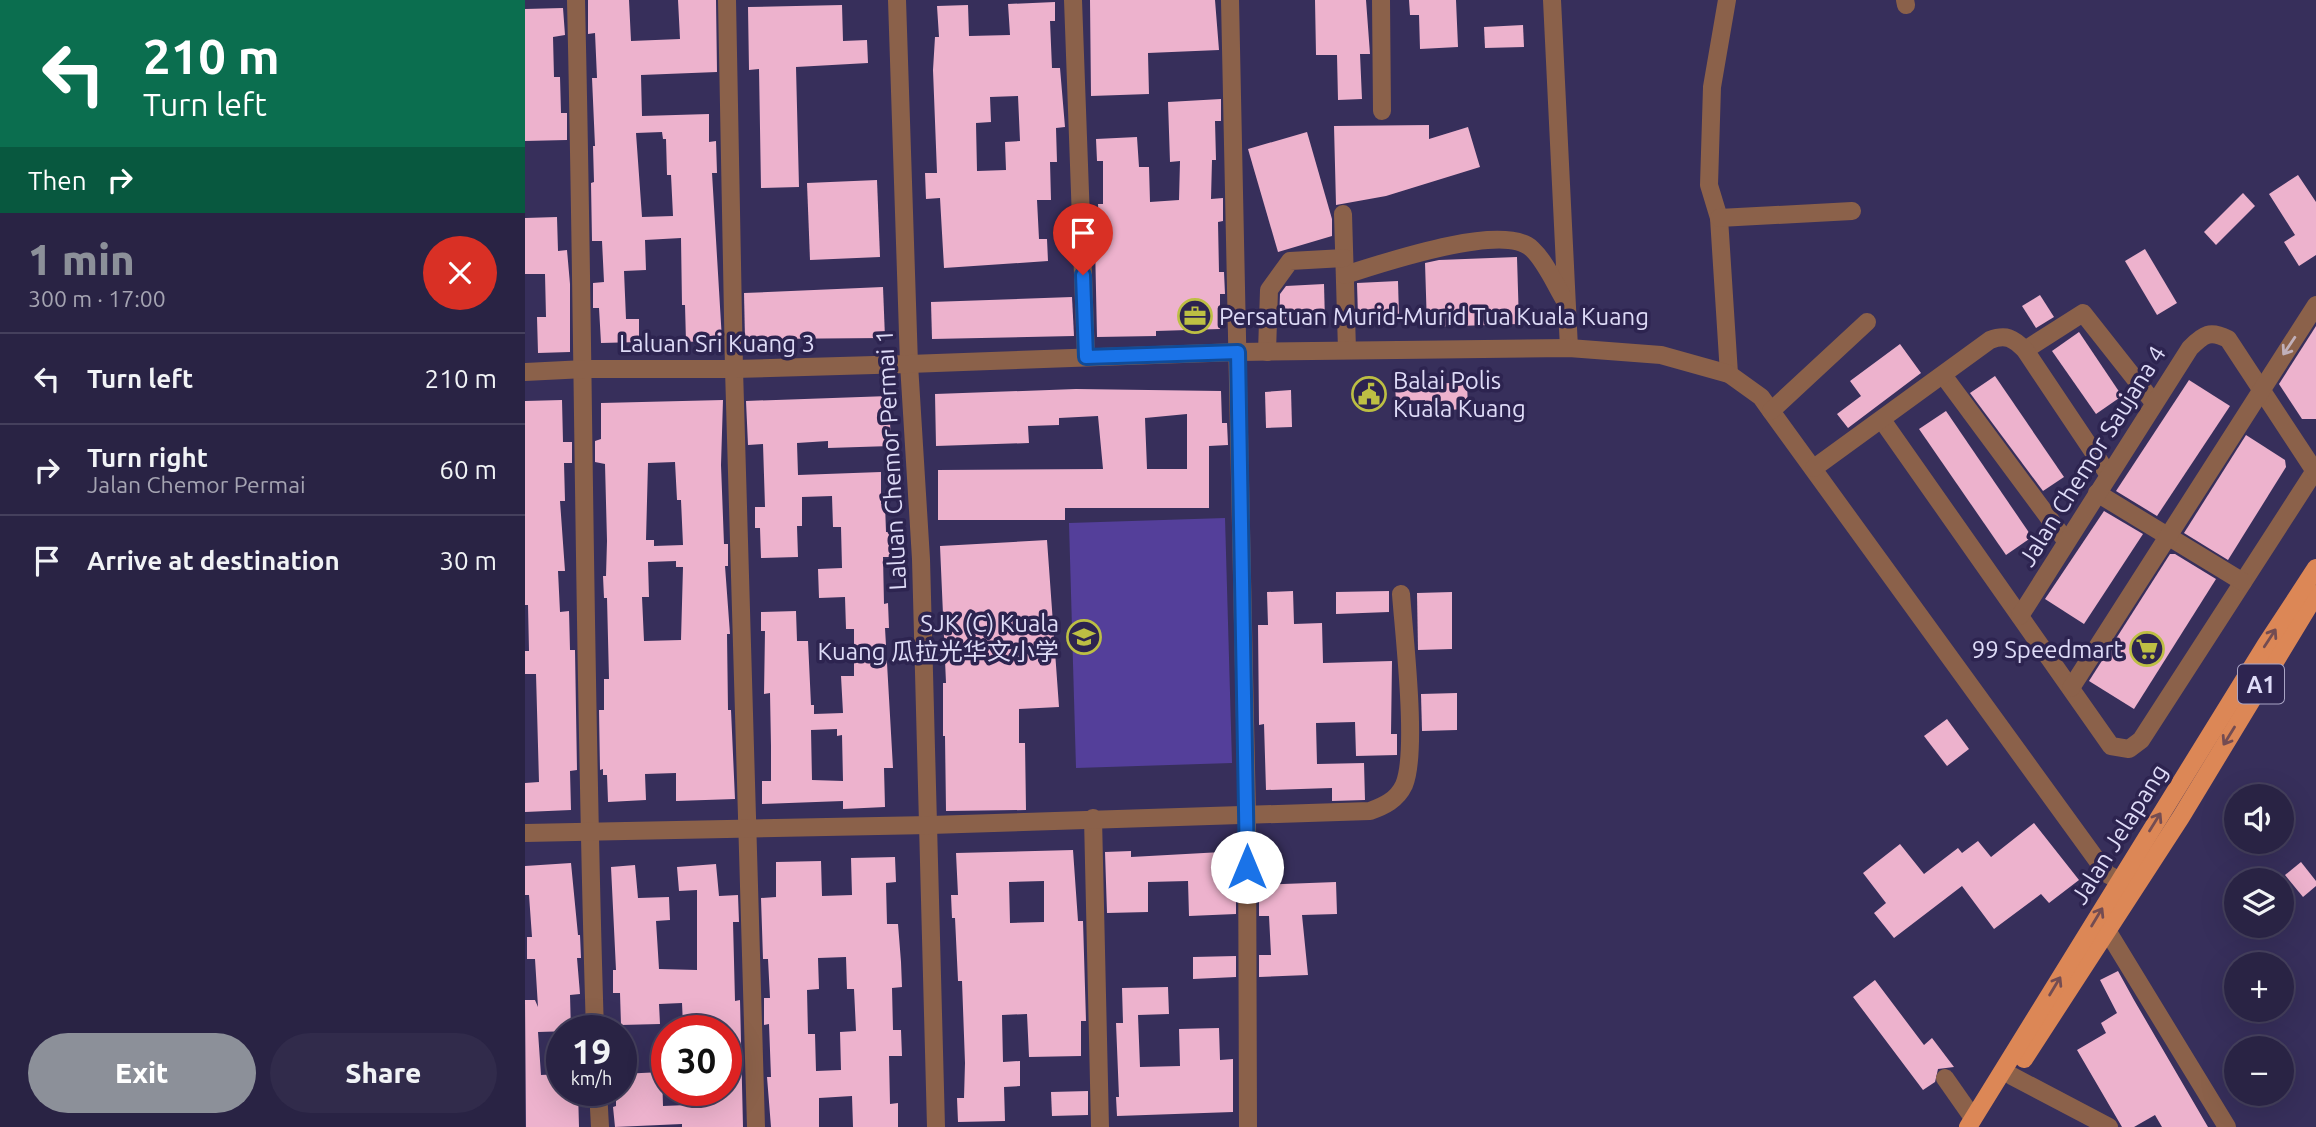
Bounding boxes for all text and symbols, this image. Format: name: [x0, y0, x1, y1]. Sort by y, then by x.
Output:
icon: left: [28, 28, 119, 119]
text: 210 m: [143, 28, 280, 83]
text: Turn left: [143, 86, 267, 122]
icon: right: [101, 161, 139, 199]
text: Then: [28, 166, 87, 195]
pin: [1053, 203, 1113, 275]
icon: arrive: [1064, 214, 1102, 252]
text: 1 min: [28, 236, 135, 283]
button: close: [423, 236, 497, 310]
text: 300 m · 17:00: [28, 286, 166, 311]
office icon: Persatuan Murid-Murid Tua Kuala Kuang: [1176, 297, 1214, 335]
place label: Persatuan Murid-Murid Tua Kuala Kuang: [1219, 303, 1649, 330]
street label: Laluan Chemor Permai 1: [871, 329, 911, 591]
street label: Laluan Sri Kuang 3: [619, 330, 815, 357]
one-way arrow: [2282, 335, 2296, 355]
street label: Jalan Chemor Saujana 4: [2013, 341, 2171, 571]
icon: left: [28, 360, 66, 398]
text: Turn left: [87, 364, 193, 393]
text: 210 m: [425, 364, 497, 393]
place label: Balai Polis Kuala Kuang: [1393, 367, 1526, 422]
public building icon: Balai Polis Kuala Kuang: [1350, 375, 1388, 413]
text: Turn right: [87, 443, 208, 472]
icon: right: [28, 451, 66, 489]
text: 60 m: [439, 455, 497, 484]
text: Jalan Chemor Permai: [87, 472, 306, 497]
icon: arrive: [28, 542, 66, 580]
text: Arrive at destination: [87, 546, 340, 575]
text: 30 m: [439, 546, 497, 575]
place label: SJK (C) Kuala Kuang 瓜拉光华文小学: [817, 610, 1059, 665]
school or university icon: SJK (C) Kuala Kuang 瓜拉光华文小学: [1065, 618, 1103, 656]
one-way arrow: [2263, 629, 2277, 648]
supermarket icon: 99 Speedmart: [2128, 630, 2166, 668]
place label: 99 Speedmart: [1972, 636, 2124, 663]
road number: A1: [2238, 664, 2284, 704]
one-way arrow: [2222, 725, 2236, 745]
street label: Jalan Jelapang: [2065, 759, 2173, 909]
map controls: [2224, 784, 2294, 1106]
button: sound: [2224, 784, 2294, 854]
one-way arrow: [2148, 813, 2163, 832]
position arrow: [1210, 830, 1284, 904]
button: layers: [2224, 868, 2294, 938]
one-way arrow: [2090, 907, 2104, 927]
button: +: [2224, 952, 2294, 1022]
one-way arrow: [2049, 976, 2063, 996]
speed limit sign: 30: [651, 1015, 742, 1106]
text: 19: [572, 1031, 611, 1071]
button: Exit: [28, 1033, 256, 1113]
button: Share: [270, 1033, 497, 1113]
button: −: [2224, 1036, 2294, 1106]
text: km/h: [571, 1068, 612, 1088]

